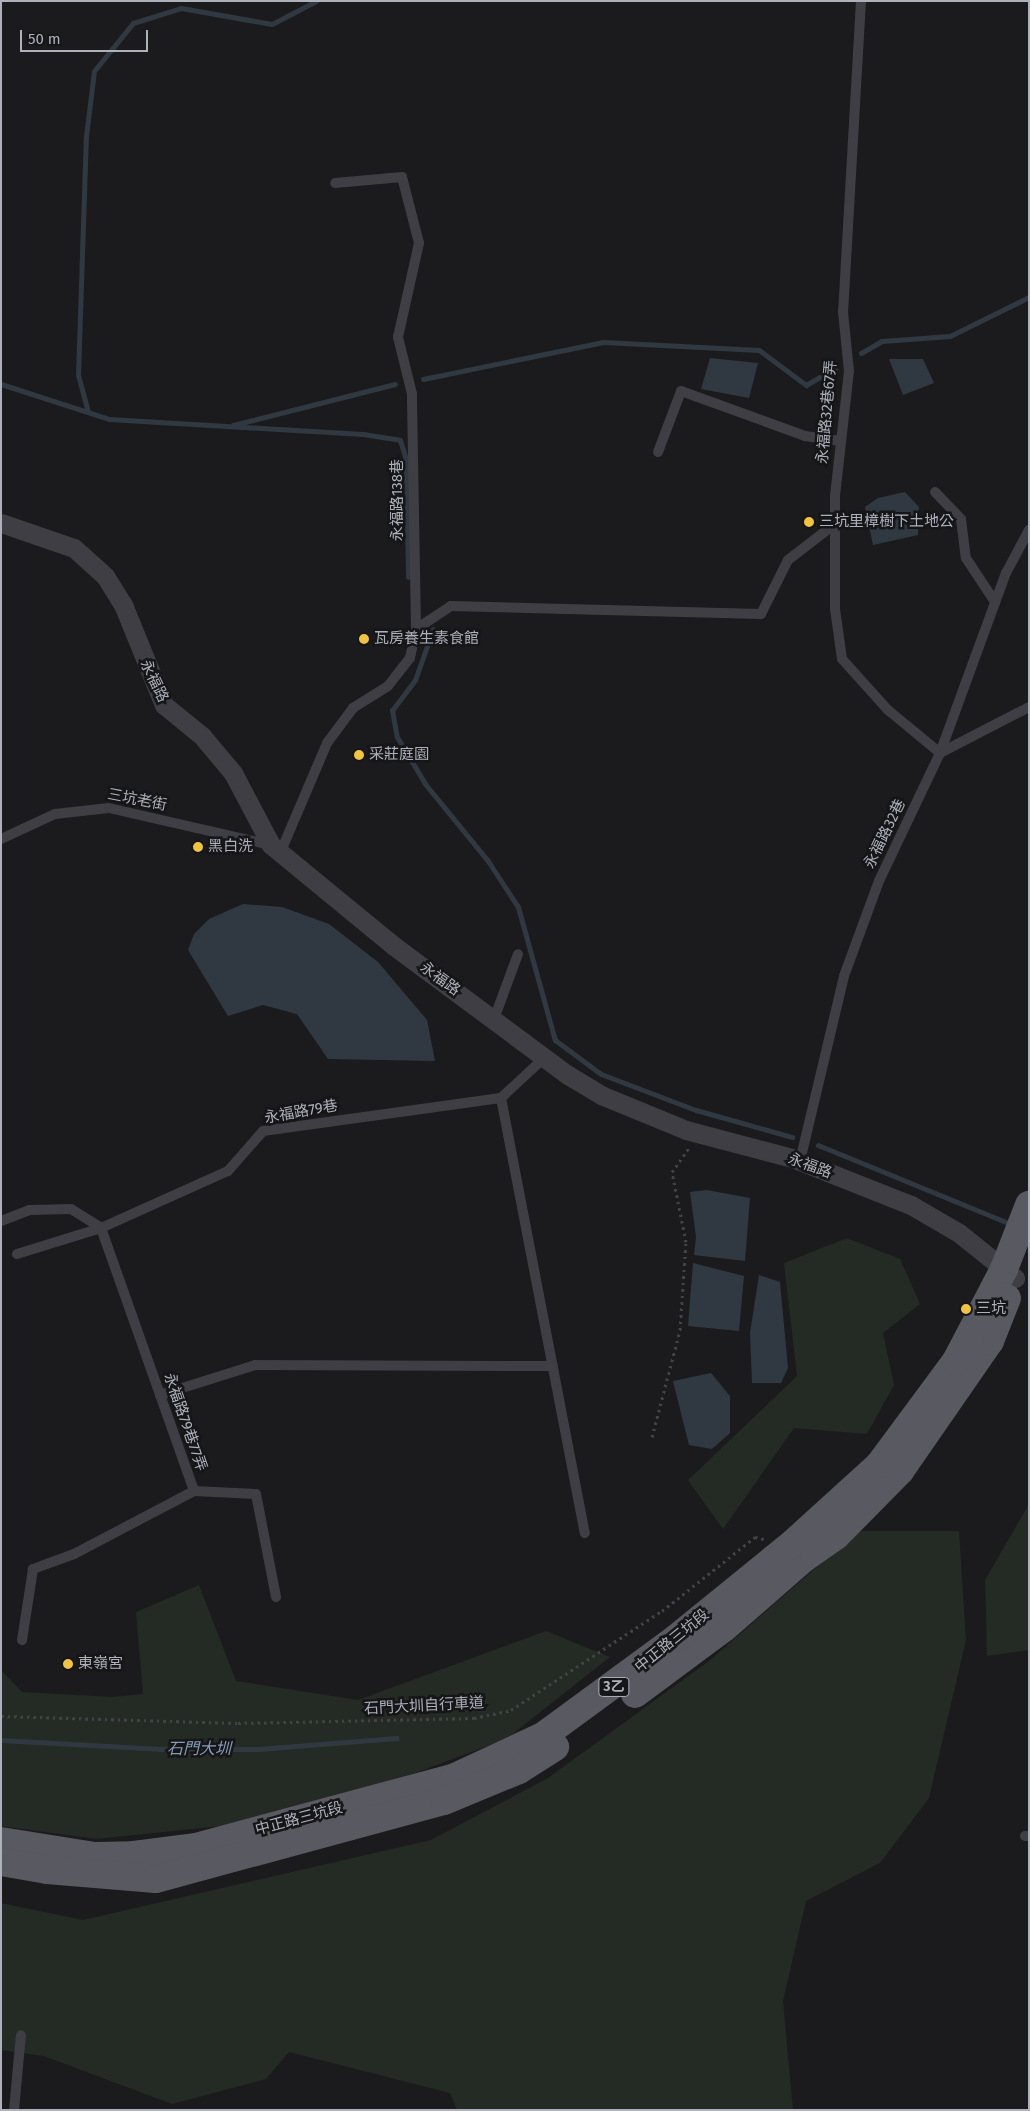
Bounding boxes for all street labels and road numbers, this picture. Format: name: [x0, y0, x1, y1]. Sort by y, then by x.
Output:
street label: 永福路32巷67弄: [814, 359, 840, 465]
street label: 永福路138巷: [389, 459, 407, 541]
street label: 永福路: [136, 657, 172, 705]
street label: 三坑老街: [106, 785, 168, 815]
street label: 永福路32巷: [861, 796, 909, 872]
street label: 永福路: [417, 958, 463, 1000]
street label: 永福路79巷: [263, 1097, 339, 1127]
street label: 永福路: [786, 1150, 834, 1182]
street label: 永福路79巷77弄: [160, 1371, 210, 1473]
street label: 中正路三坑段: [631, 1606, 713, 1676]
road number: 3乙: [598, 1675, 630, 1698]
street label: 石門大圳自行車道: [364, 1694, 484, 1718]
street label: 中正路三坑段: [253, 1799, 345, 1839]

